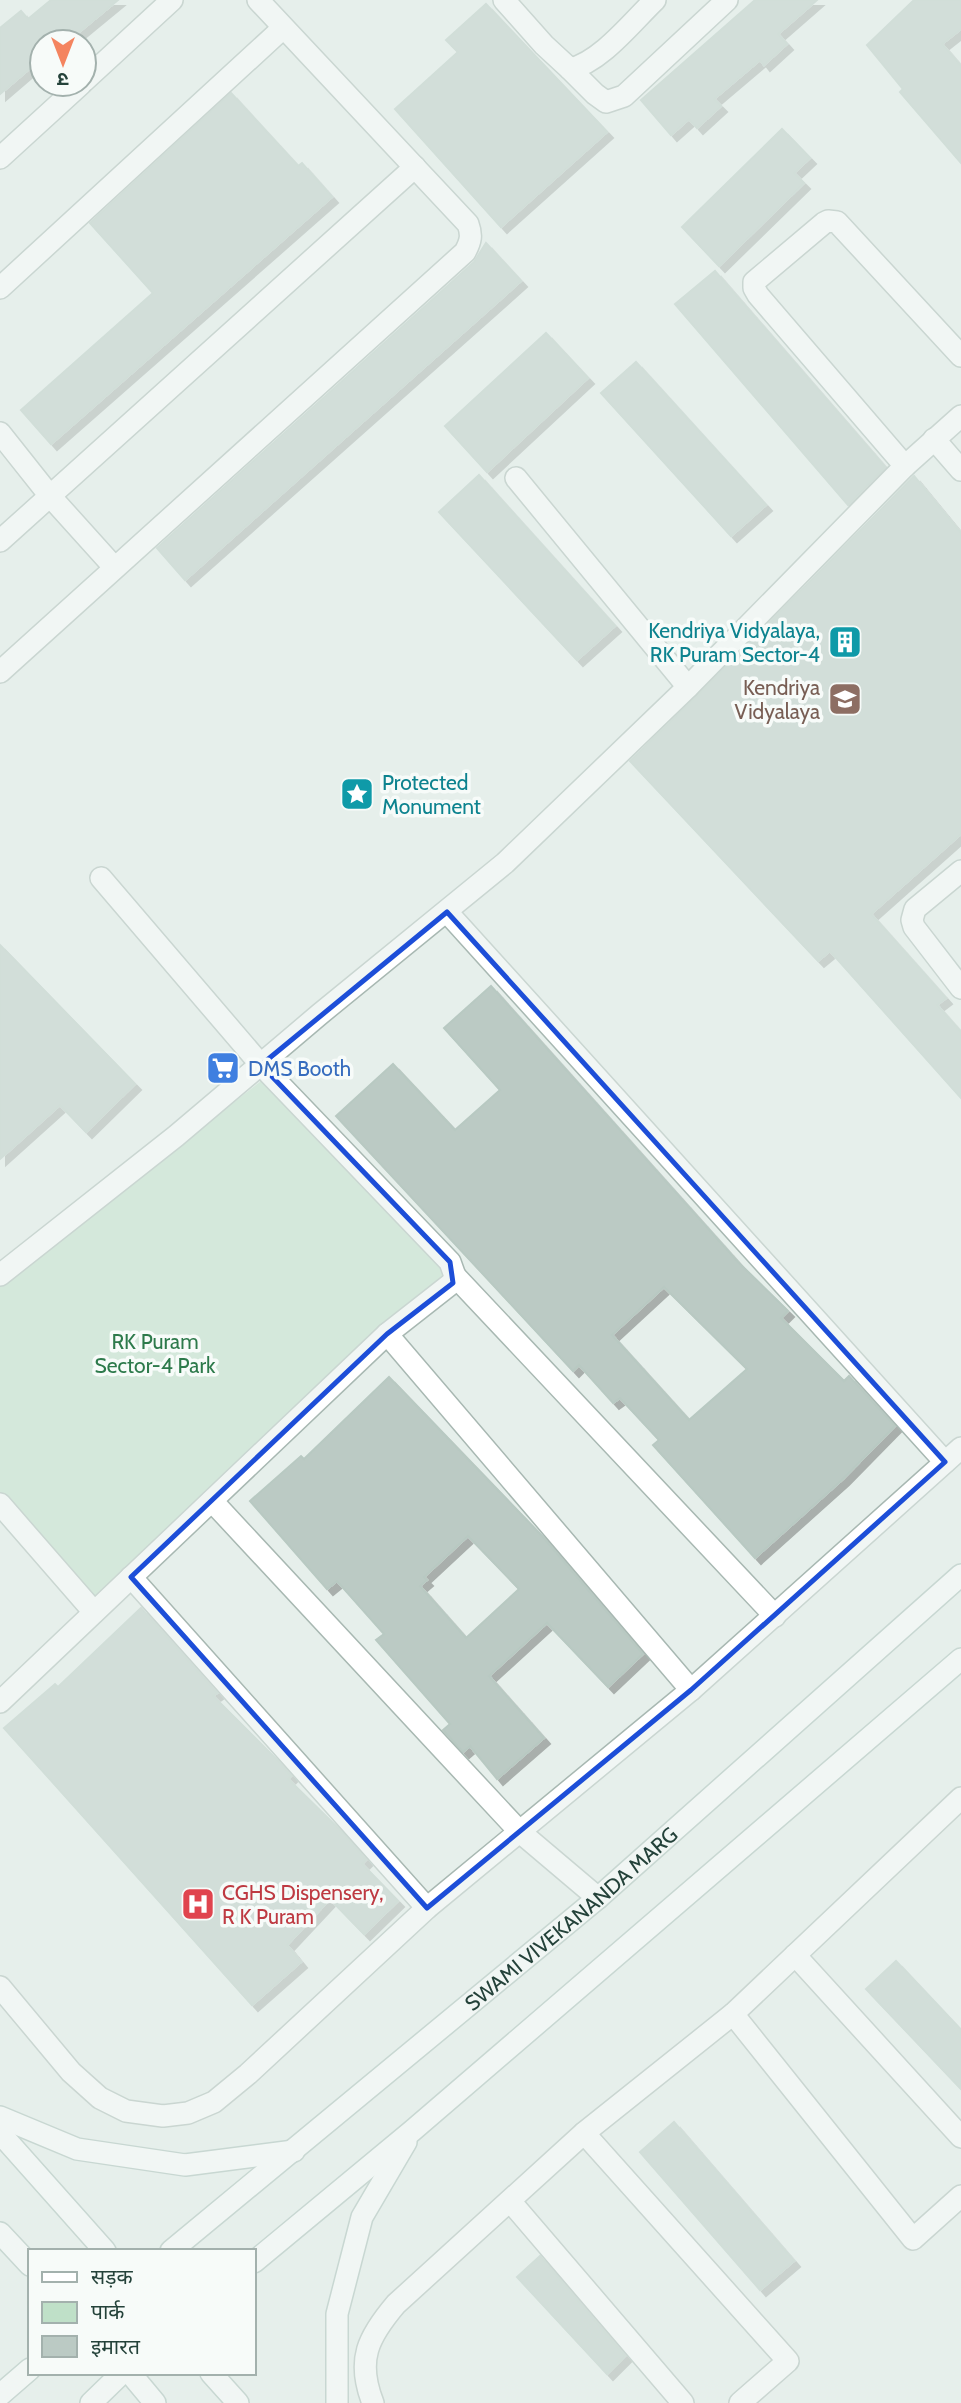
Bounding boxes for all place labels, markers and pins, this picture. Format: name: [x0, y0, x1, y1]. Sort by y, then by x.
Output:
place label: Kendriya Vidyalaya, RK Puram Sector-4: [648, 618, 820, 667]
building icon: Kendriya Vidyalaya, RK Puram Sector-4: [826, 623, 864, 661]
place label: Kendriya Vidyalaya: [734, 675, 820, 724]
school or university icon: Kendriya Vidyalaya: [826, 680, 864, 718]
place label: Protected Monument: [382, 770, 481, 819]
place icon: Protected Monument: [338, 775, 376, 813]
supermarket icon: DMS Booth: [204, 1049, 242, 1087]
place label: DMS Booth: [248, 1056, 351, 1081]
place label: CGHS Dispensery, R K Puram: [222, 1880, 384, 1929]
hospital icon: CGHS Dispensery, R K Puram: [179, 1885, 217, 1923]

